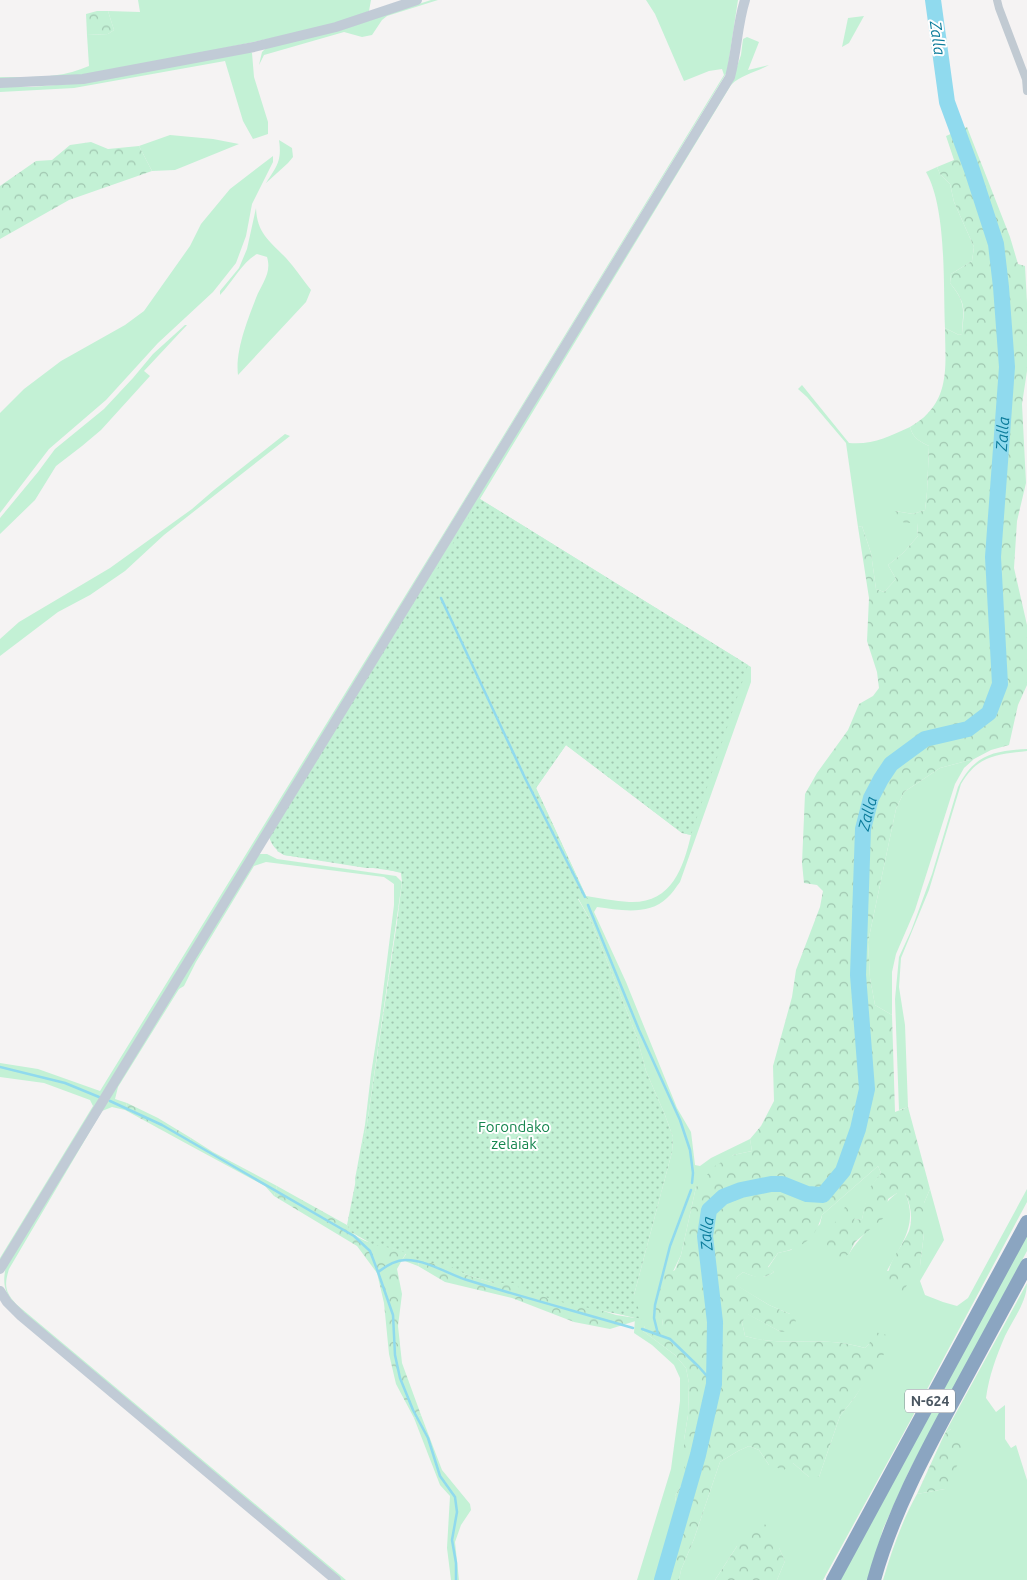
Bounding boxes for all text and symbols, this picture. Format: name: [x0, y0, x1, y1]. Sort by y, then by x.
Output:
water label: Zalla: [927, 19, 949, 57]
water label: Zalla: [992, 416, 1012, 453]
water label: Zalla: [854, 794, 880, 833]
park label: Forondako zelaiak: [478, 1118, 550, 1152]
water label: Zalla: [696, 1215, 717, 1253]
road number: N-624: [905, 1390, 955, 1412]

